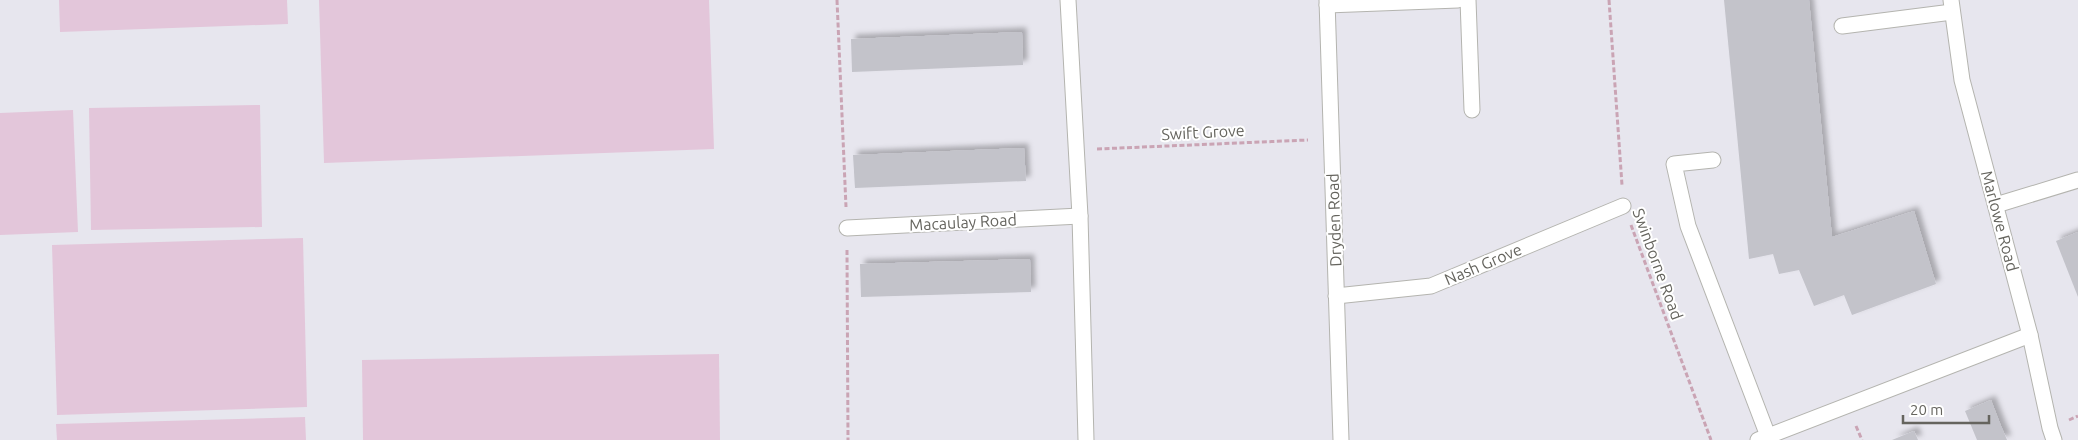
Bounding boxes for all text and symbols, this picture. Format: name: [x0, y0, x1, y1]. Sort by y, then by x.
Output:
street label: Swift Grove: [1161, 121, 1245, 143]
street label: Marlowe Road: [1978, 169, 2022, 273]
street label: Dryden Road: [1323, 173, 1345, 267]
street label: Swinborne Road: [1630, 206, 1686, 322]
street label: Macaulay Road: [909, 210, 1017, 234]
street label: Nash Grove: [1442, 240, 1524, 288]
scale bar: [1903, 392, 1989, 424]
text: 20 m: [1910, 401, 1943, 418]

